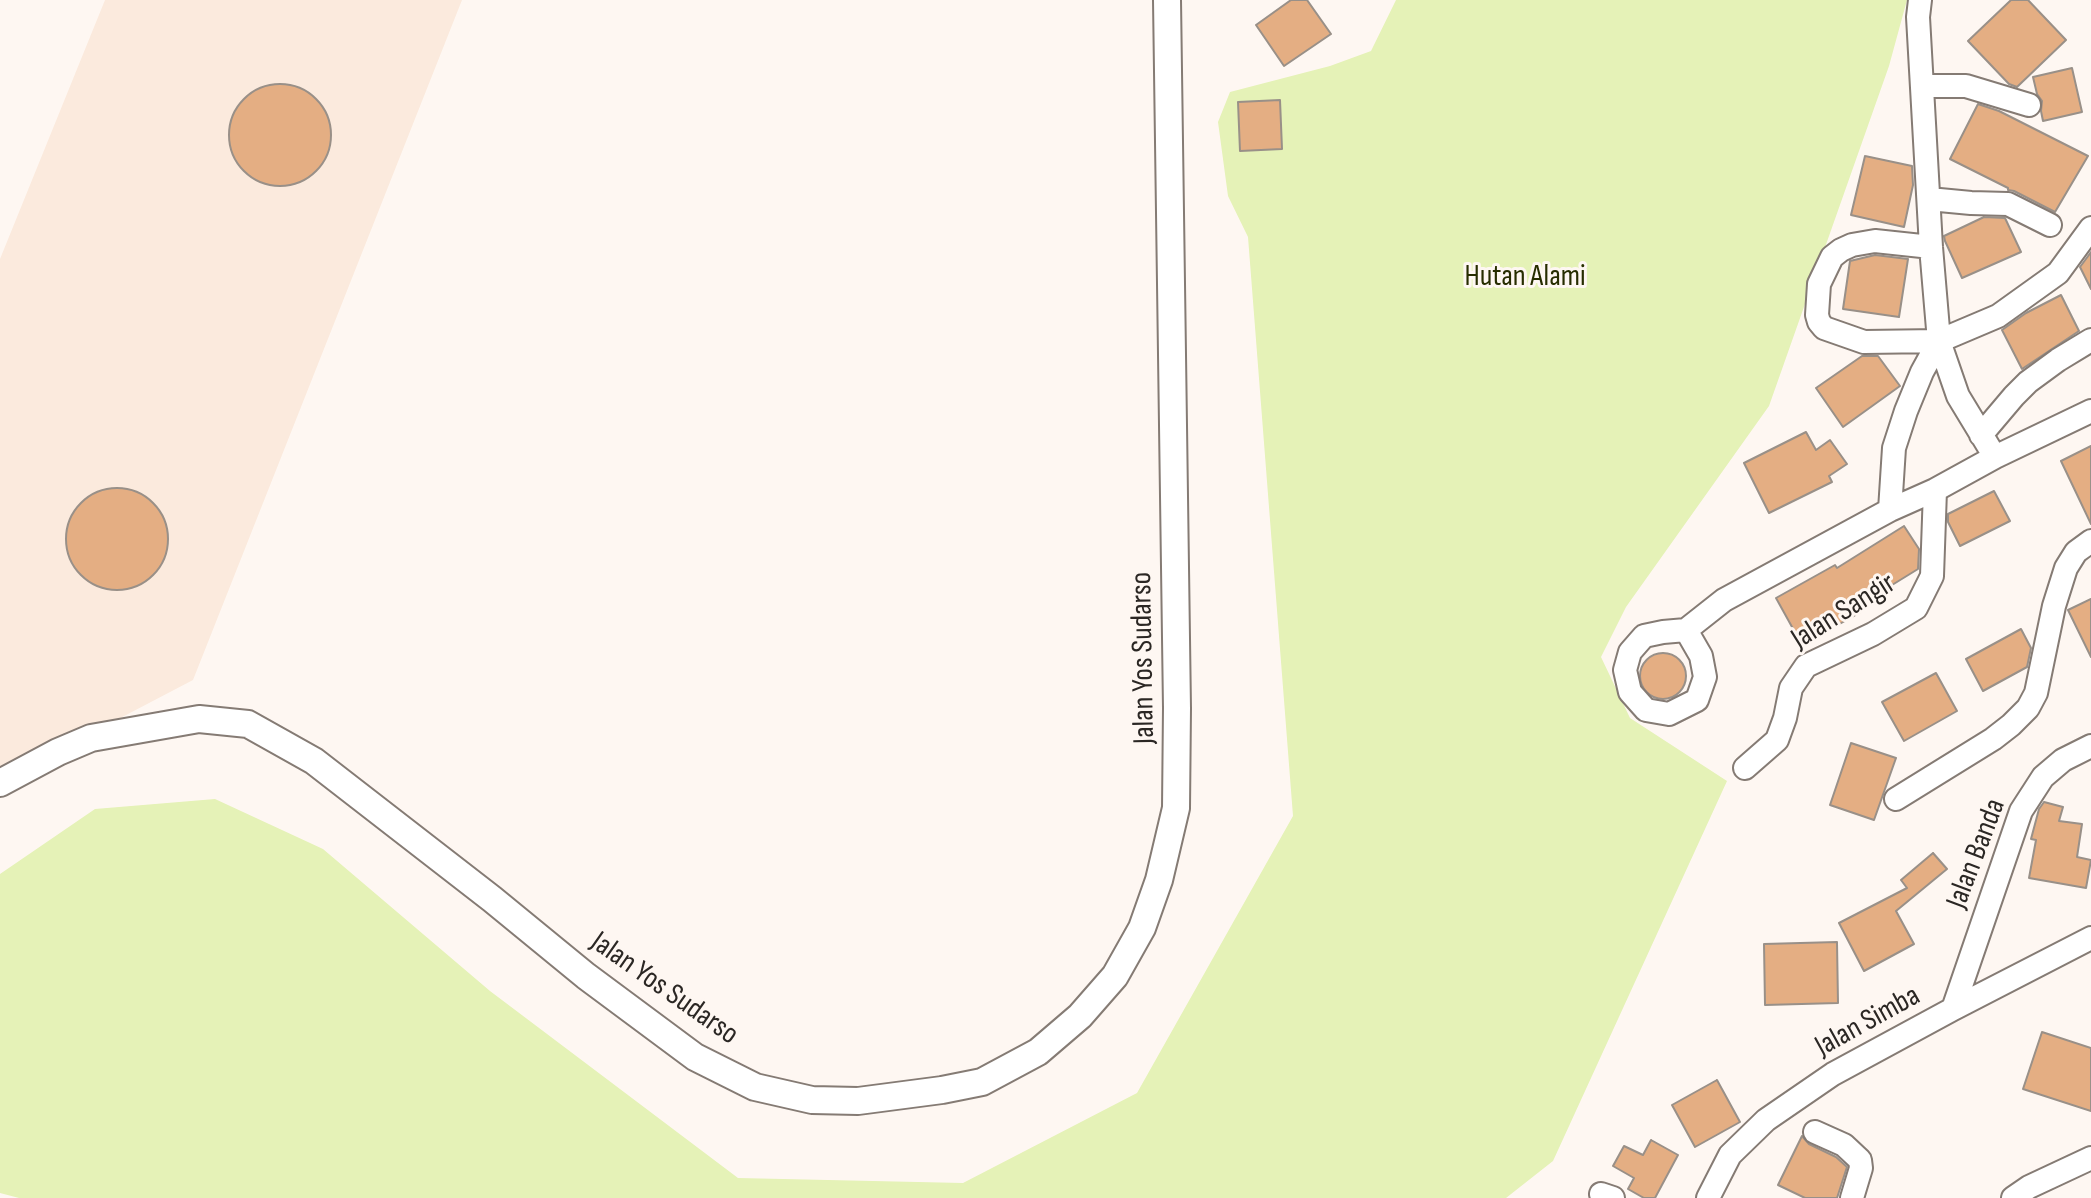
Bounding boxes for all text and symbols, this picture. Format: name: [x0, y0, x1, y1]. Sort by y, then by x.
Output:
park label: Hutan Alami: [1464, 259, 1586, 295]
street label: Jalan Sangir: [1785, 566, 1903, 658]
street label: Jalan Yos Sudarso: [1124, 572, 1164, 744]
street label: Jalan Banda: [1940, 794, 2014, 914]
street label: Jalan Yos Sudarso: [583, 925, 745, 1053]
street label: Jalan Simba: [1809, 979, 1927, 1065]

